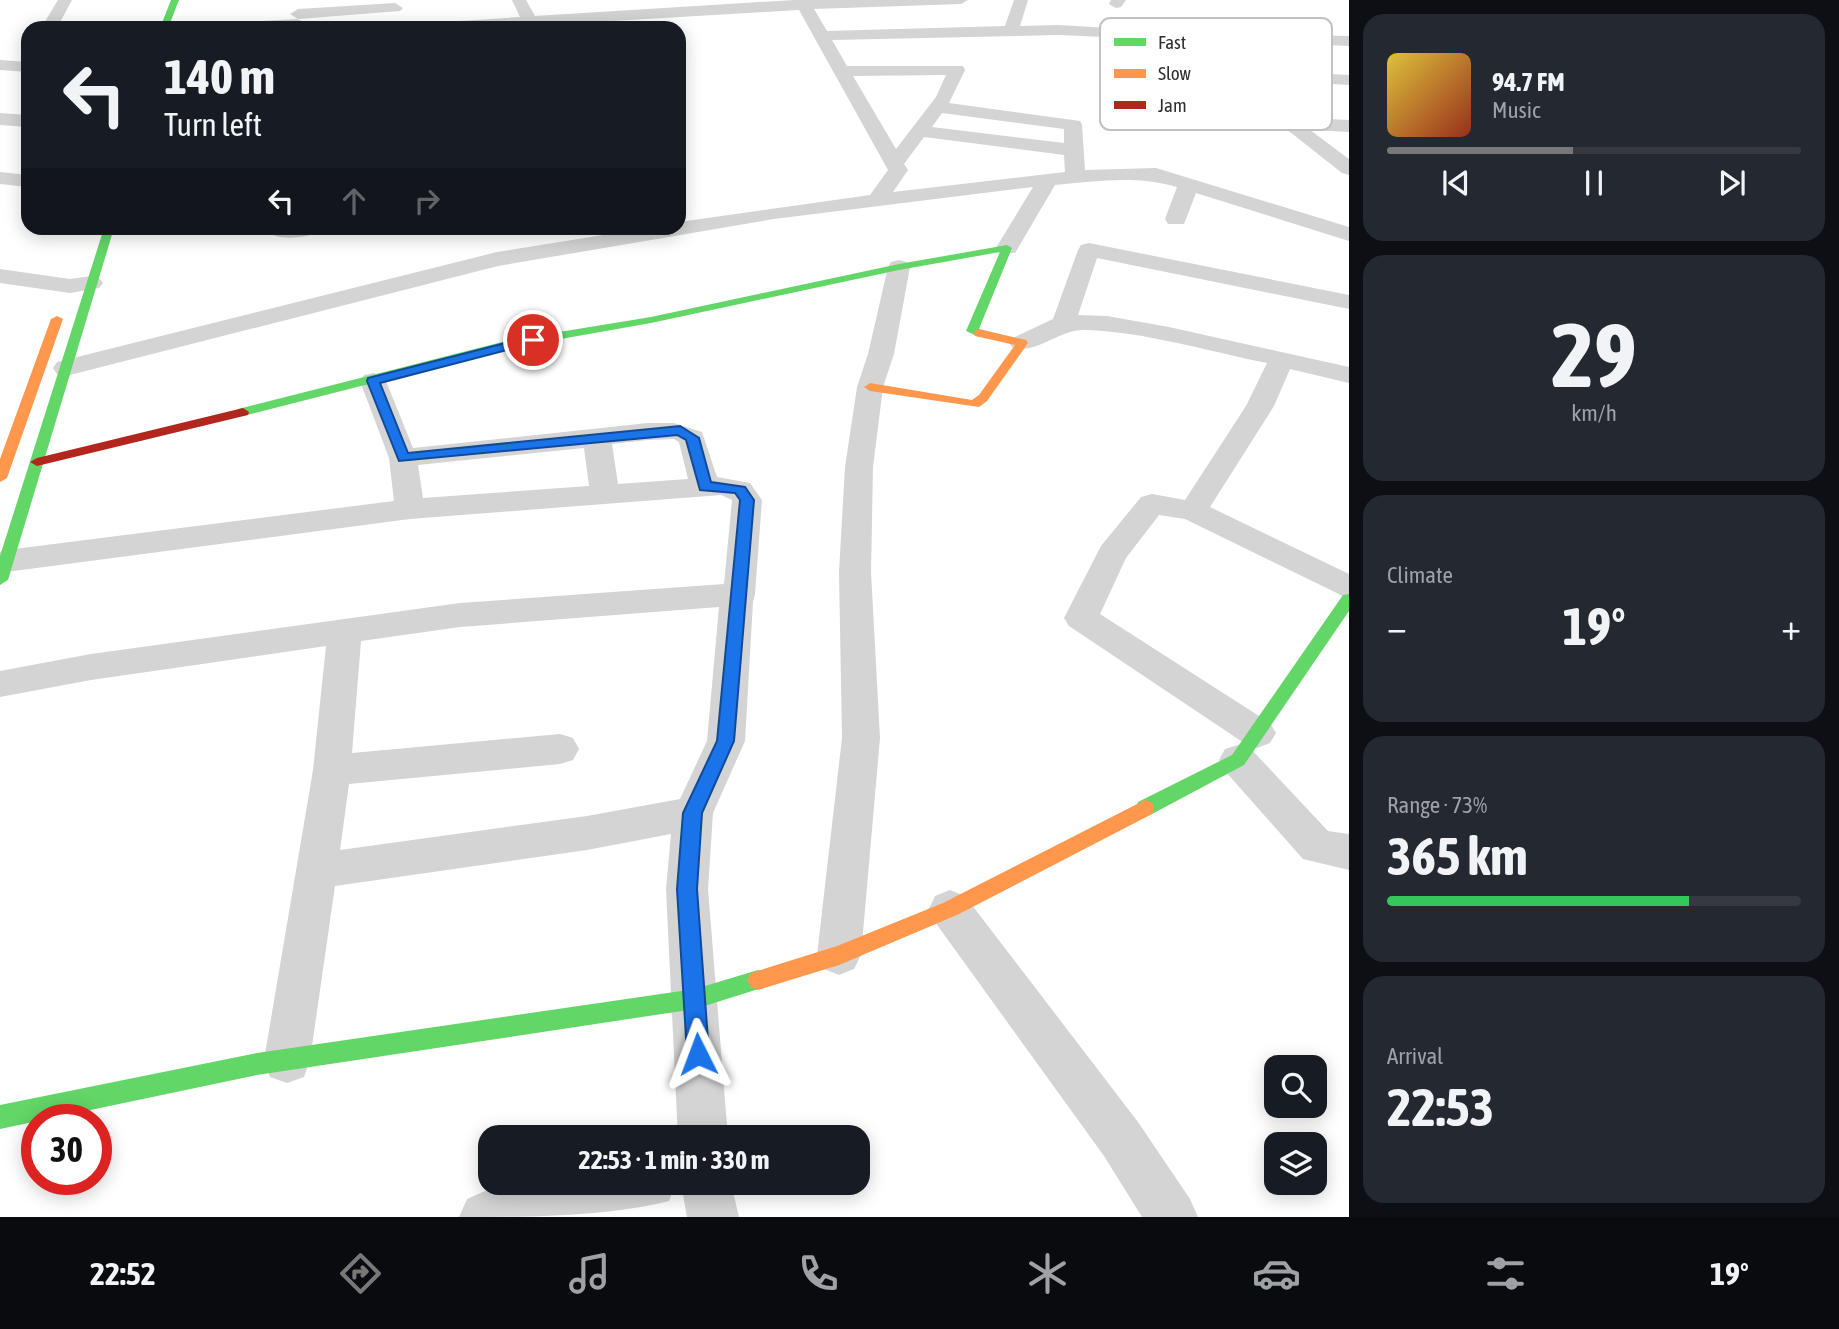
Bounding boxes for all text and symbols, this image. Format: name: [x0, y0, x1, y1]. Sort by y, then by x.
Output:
legend: [1100, 18, 1332, 130]
text: Fast: [1158, 31, 1186, 53]
text: 140 m: [164, 48, 275, 104]
icon: left: [49, 49, 140, 140]
text: Slow: [1158, 62, 1192, 84]
text: 94.7 FM: [1492, 67, 1565, 97]
text: Jam: [1158, 94, 1187, 116]
text: Music: [1492, 97, 1540, 123]
text: Turn left: [164, 106, 262, 143]
icon: previous: [1437, 164, 1475, 202]
icon: pause: [1575, 164, 1613, 202]
icon: next: [1713, 164, 1751, 202]
icon: left: [262, 182, 300, 220]
icon: ahead: [335, 182, 373, 220]
icon: right: [408, 182, 446, 220]
text: 29: [1551, 302, 1637, 406]
pin: [503, 310, 563, 370]
icon: arrive: [514, 321, 552, 359]
text: km/h: [1571, 400, 1617, 426]
text: Climate: [1387, 562, 1453, 588]
text: 19°: [1562, 596, 1626, 656]
text: −: [1387, 605, 1407, 648]
text: +: [1781, 605, 1801, 648]
text: Range · 73%: [1387, 792, 1487, 818]
text: 365 km: [1387, 826, 1528, 886]
position arrow: [661, 1017, 735, 1091]
text: Arrival: [1387, 1043, 1443, 1069]
map controls: [1264, 1055, 1327, 1195]
button: search: [1264, 1055, 1327, 1118]
text: 22:53: [1387, 1077, 1494, 1137]
speed limit sign: 30: [21, 1104, 112, 1195]
button: layers: [1264, 1132, 1327, 1195]
text: 22:53 · 1 min · 330 m: [579, 1145, 769, 1175]
icon: directions: [336, 1249, 385, 1298]
icon: music: [565, 1249, 614, 1298]
icon: phone: [794, 1249, 843, 1298]
icon: climate: [1023, 1249, 1072, 1298]
icon: car: [1252, 1249, 1301, 1298]
icon: filters: [1481, 1249, 1530, 1298]
text: 22:52: [90, 1255, 156, 1292]
text: 19°: [1710, 1255, 1749, 1292]

